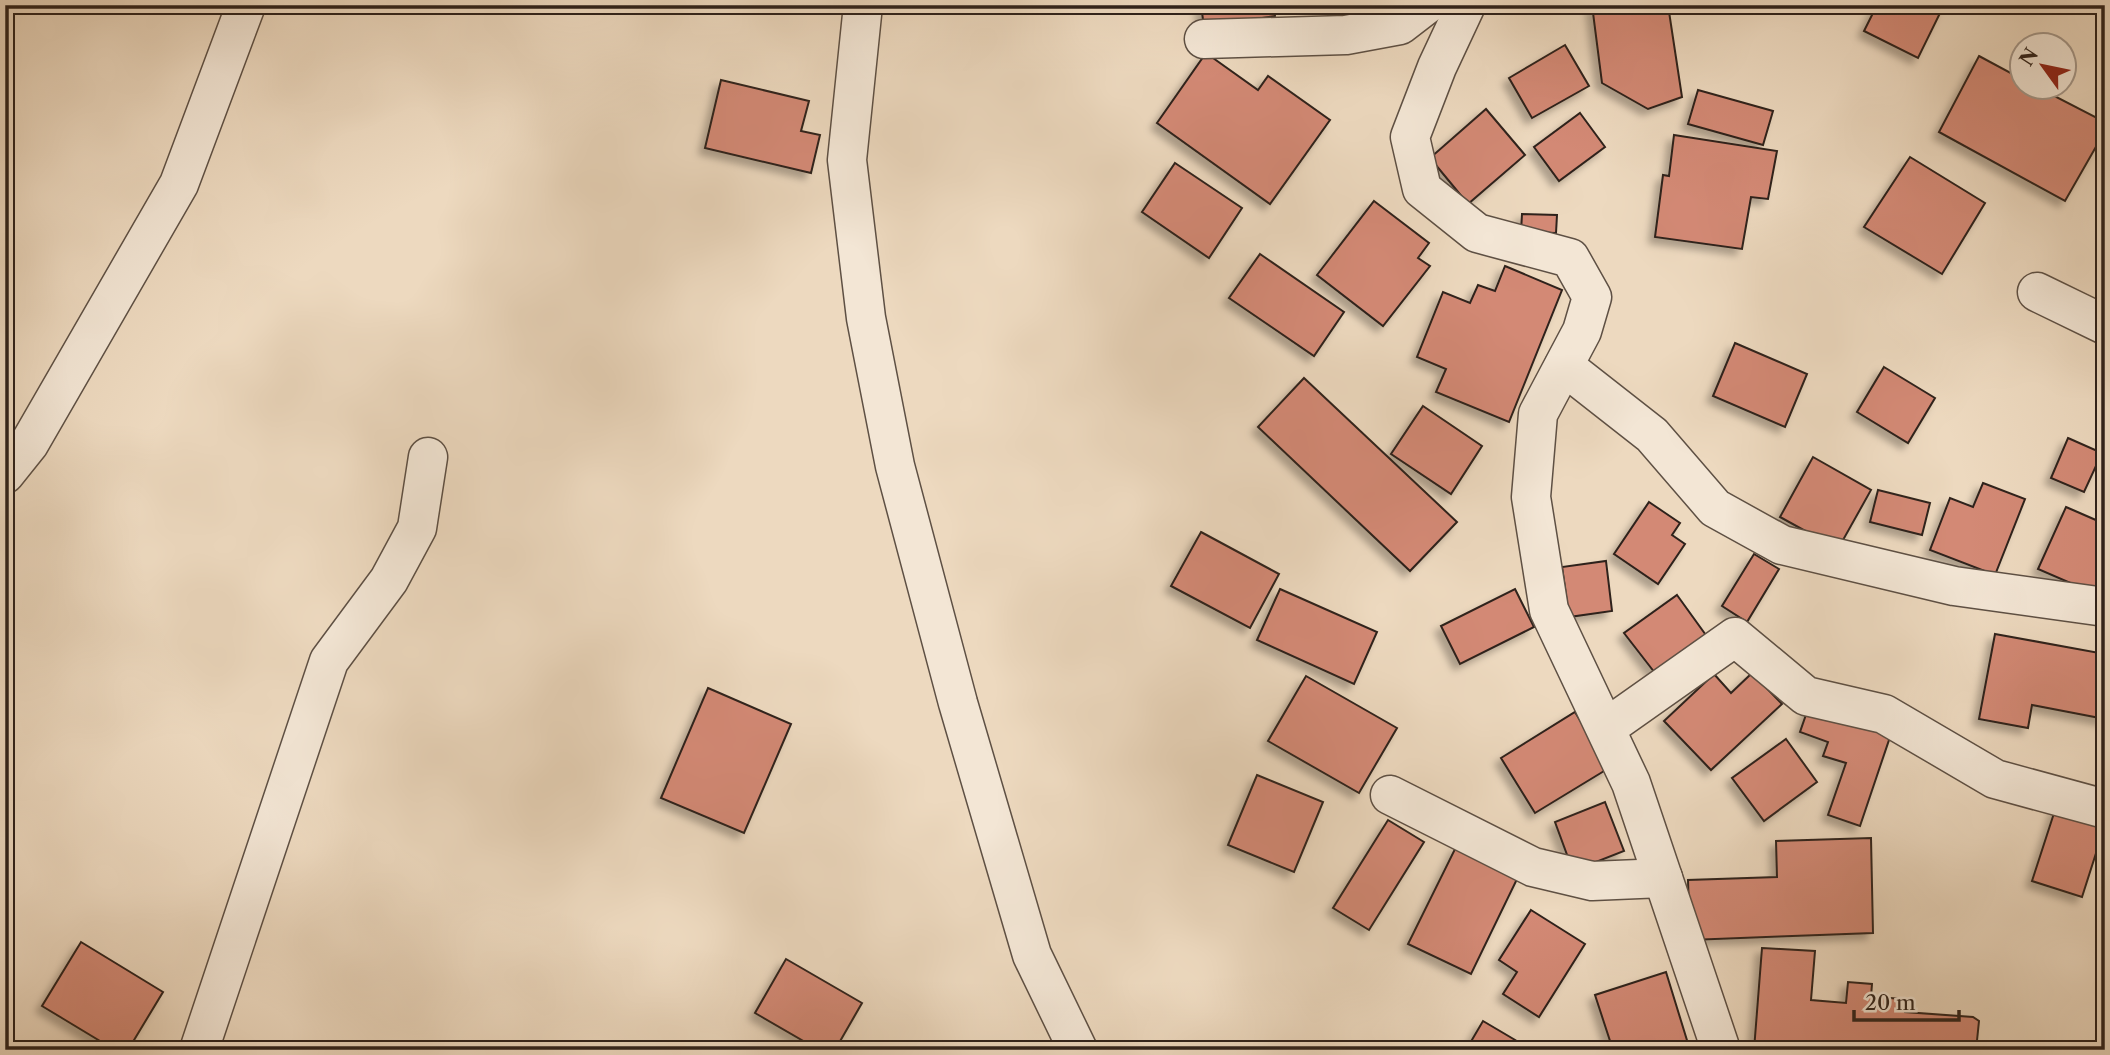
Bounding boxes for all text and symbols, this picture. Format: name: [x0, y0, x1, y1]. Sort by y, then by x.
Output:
north arrow: [2008, 32, 2078, 102]
text: N: [2015, 44, 2043, 70]
scale bar: [1854, 978, 1960, 1022]
text: 20 m: [1865, 990, 1916, 1015]

